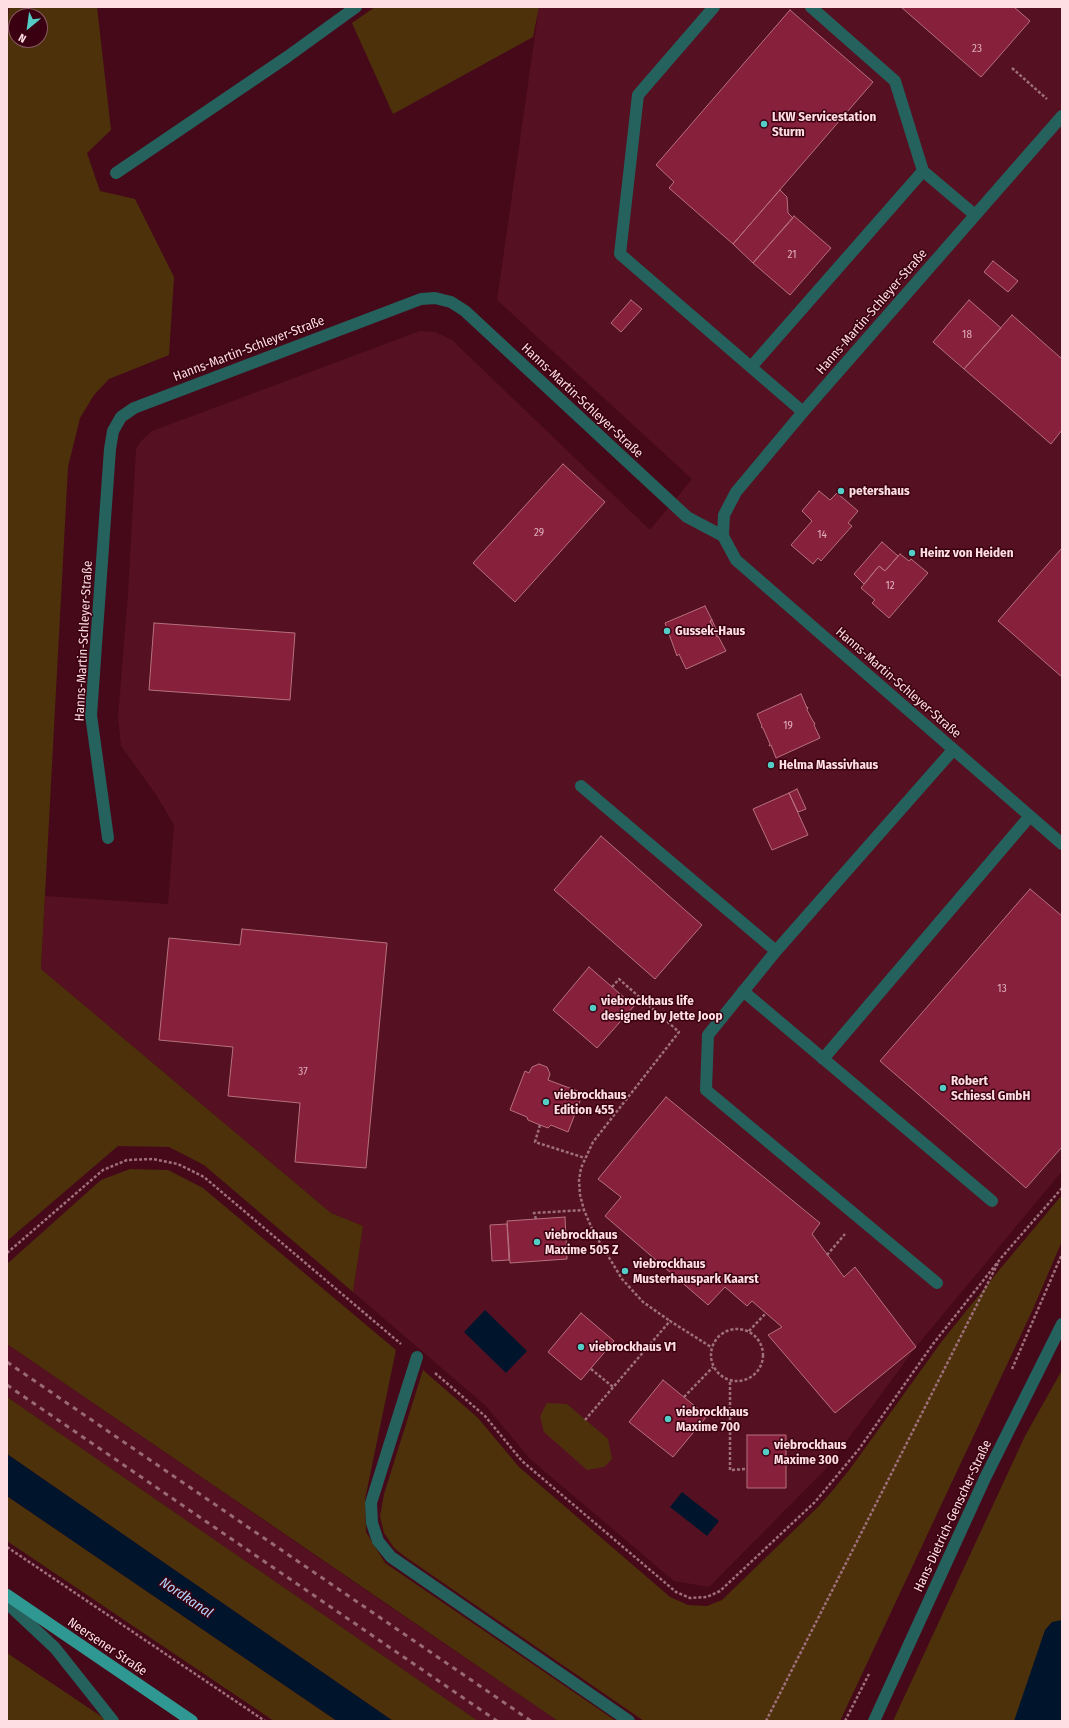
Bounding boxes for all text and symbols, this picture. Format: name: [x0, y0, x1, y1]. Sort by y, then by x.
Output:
north arrow: [8, 8, 48, 48]
text: N: [16, 31, 28, 45]
house number: 23: [972, 42, 982, 56]
place label: LKW Servicestation Sturm: [772, 109, 876, 140]
marker: LKW Servicestation Sturm: [759, 119, 769, 129]
street label: Hanns-Martin-Schleyer-Straße: [813, 246, 931, 378]
house number: 21: [788, 248, 796, 262]
street label: Hanns-Martin-Schleyer-Straße: [171, 313, 327, 385]
house number: 18: [962, 328, 972, 342]
street label: Hanns-Martin-Schleyer-Straße: [518, 340, 646, 462]
place label: petershaus: [849, 483, 910, 499]
marker: petershaus: [836, 486, 846, 496]
house number: 29: [534, 526, 544, 540]
house number: 14: [817, 528, 827, 542]
place label: Heinz von Heiden: [920, 545, 1013, 561]
marker: Heinz von Heiden: [907, 548, 917, 558]
street label: Hanns-Martin-Schleyer-Straße: [72, 560, 96, 722]
house number: 12: [885, 579, 895, 593]
place label: Gussek-Haus: [675, 623, 745, 639]
street label: Hanns-Martin-Schleyer-Straße: [832, 624, 964, 742]
marker: Gussek-Haus: [662, 626, 672, 636]
house number: 19: [783, 719, 793, 733]
place label: Helma Massivhaus: [779, 757, 878, 773]
marker: Helma Massivhaus: [766, 760, 776, 770]
house number: 13: [997, 982, 1007, 996]
place label: viebrockhaus life designed by Jette Joop: [601, 993, 723, 1024]
marker: viebrockhaus life designed by Jette Joop: [588, 1003, 598, 1013]
house number: 37: [298, 1065, 308, 1079]
place label: Robert Schiessl GmbH: [951, 1073, 1030, 1104]
marker: Robert Schiessl GmbH: [938, 1083, 948, 1093]
place label: viebrockhaus Edition 455: [554, 1087, 626, 1118]
marker: viebrockhaus Edition 455: [541, 1097, 551, 1107]
place label: viebrockhaus Maxime 505 Z: [545, 1227, 618, 1258]
marker: viebrockhaus Maxime 505 Z: [532, 1237, 542, 1247]
place label: viebrockhaus Musterhauspark Kaarst: [633, 1256, 759, 1287]
marker: viebrockhaus Musterhauspark Kaarst: [620, 1266, 630, 1276]
place label: viebrockhaus V1: [589, 1339, 676, 1355]
marker: viebrockhaus V1: [576, 1342, 586, 1352]
place label: viebrockhaus Maxime 700: [676, 1404, 748, 1435]
marker: viebrockhaus Maxime 700: [663, 1414, 673, 1424]
place label: viebrockhaus Maxime 300: [774, 1437, 846, 1468]
street label: Hans-Dietrich-Genscher-Straße: [911, 1438, 995, 1594]
marker: viebrockhaus Maxime 300: [761, 1447, 771, 1457]
water label: Nordkanal: [156, 1574, 216, 1622]
street label: Neersener Straße: [64, 1615, 150, 1679]

